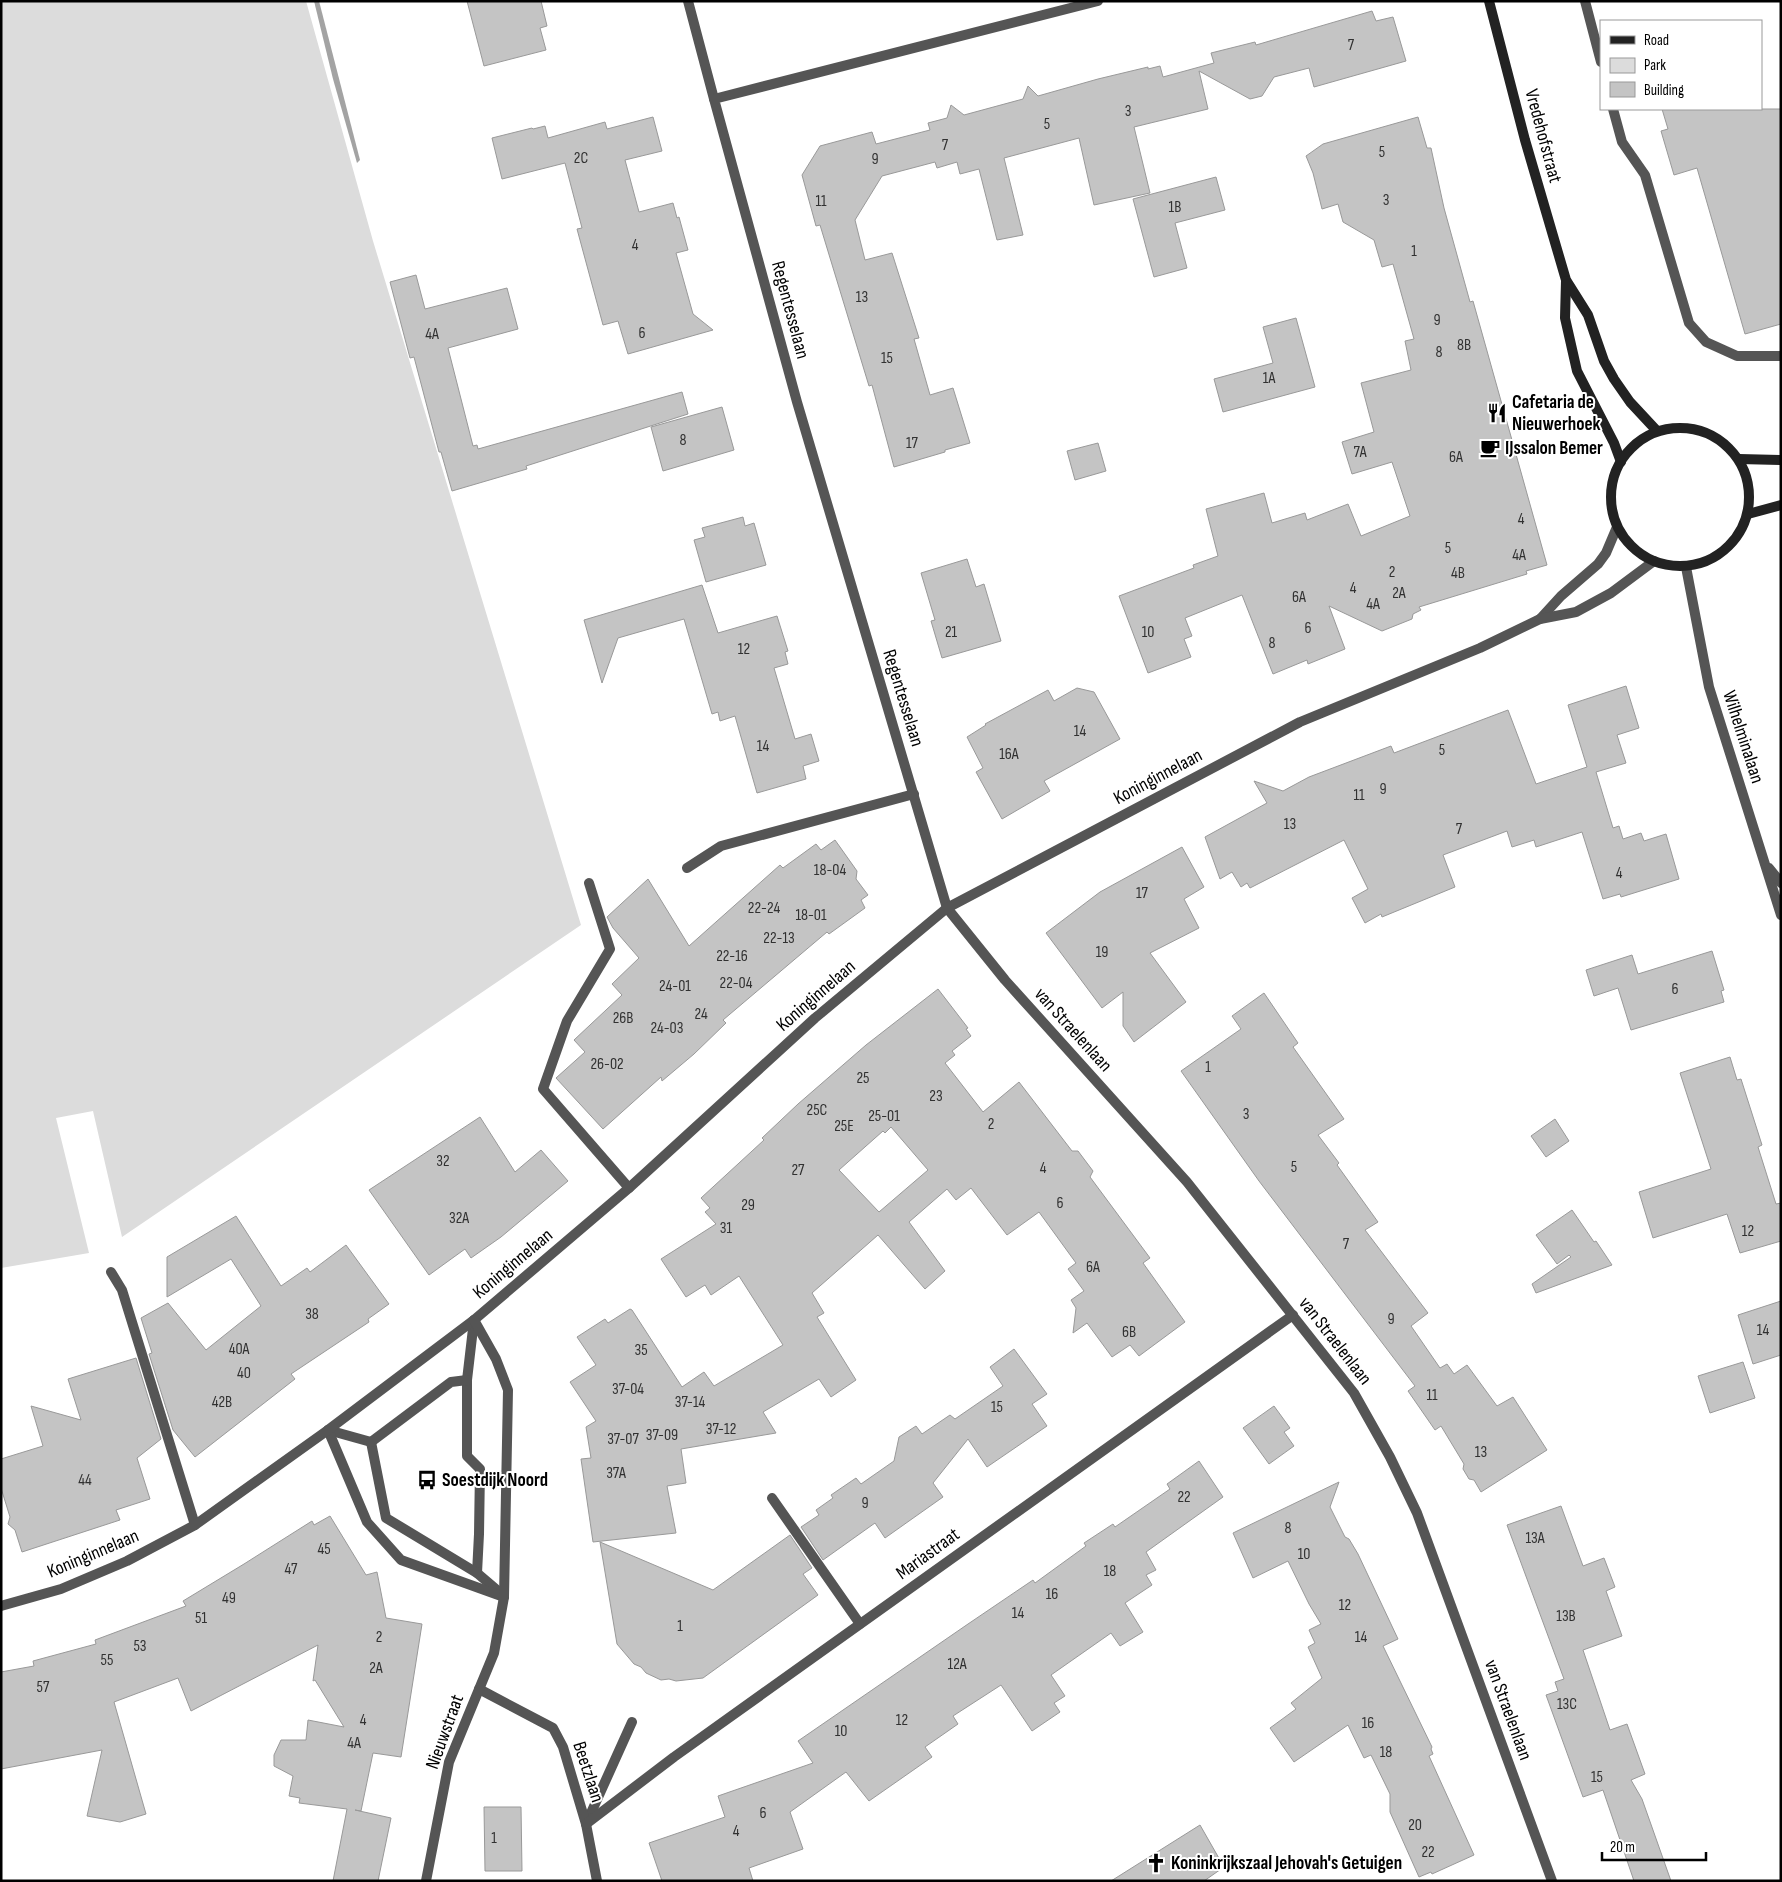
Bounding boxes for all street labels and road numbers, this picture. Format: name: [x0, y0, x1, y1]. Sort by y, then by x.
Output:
street label: Vredehofstraat: [1519, 87, 1567, 186]
street label: Regentesselaan: [766, 259, 814, 361]
street label: Regentesselaan: [877, 647, 929, 749]
street label: Wilhelminalaan: [1717, 688, 1769, 786]
street label: Koninginnelaan: [1110, 744, 1206, 810]
street label: Koninginnelaan: [772, 955, 860, 1037]
street label: van Straelenlaan: [1029, 983, 1117, 1077]
street label: Koninginnelaan: [468, 1224, 558, 1304]
street label: van Straelenlaan: [1294, 1292, 1376, 1390]
street label: Mariastraat: [892, 1523, 964, 1585]
street label: Koninginnelaan: [44, 1524, 142, 1584]
street label: van Straelenlaan: [1479, 1657, 1537, 1763]
street label: Nieuwstraat: [421, 1691, 469, 1772]
street label: Beetzlaan: [567, 1739, 609, 1805]

